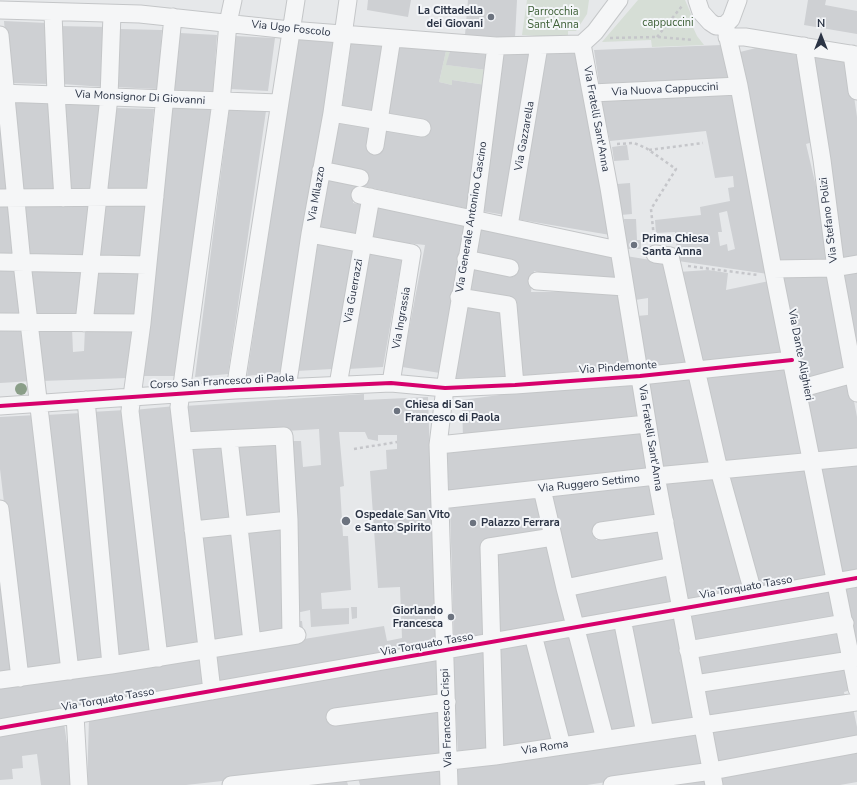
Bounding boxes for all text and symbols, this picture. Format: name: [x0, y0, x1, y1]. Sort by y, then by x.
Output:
place label: La Cittadella dei Giovani: [418, 4, 483, 30]
park label: Parrocchia Sant'Anna: [527, 5, 579, 31]
marker: La Cittadella dei Giovani: [486, 12, 496, 22]
park label: cappuccini: [642, 16, 694, 30]
north arrow: [801, 16, 841, 56]
text: N: [817, 16, 825, 31]
street label: Via Ugo Foscolo: [251, 18, 331, 40]
street label: Via Fratelli Sant'Anna: [580, 65, 612, 173]
street label: Via Nuova Cappuccini: [611, 81, 719, 99]
street label: Via Monsignor Di Giovanni: [74, 88, 206, 108]
street label: Via Gazzarella: [512, 100, 538, 172]
street label: Via Generale Antonino Cascino: [454, 140, 490, 294]
street label: Via Milazzo: [306, 165, 328, 223]
street label: Via Stefano Polizi: [817, 176, 841, 264]
place label: Prima Chiesa Santa Anna: [642, 232, 709, 258]
marker: Prima Chiesa Santa Anna: [629, 240, 639, 250]
street label: Via Guerrazzi: [342, 258, 366, 324]
street label: Via Ingrassia: [390, 286, 414, 350]
street label: Via Dante Alighieri: [785, 308, 815, 402]
street label: Via Pindemonte: [579, 359, 657, 377]
street label: Corso San Francesco di Paola: [150, 372, 294, 392]
street label: Via Fratelli Sant'Anna: [635, 384, 665, 492]
place label: Chiesa di San Francesco di Paola: [405, 398, 500, 424]
marker: Chiesa di San Francesco di Paola: [392, 406, 402, 416]
street label: Via Ruggero Settimo: [538, 472, 640, 496]
place label: Ospedale San Vito e Santo Spirito: [355, 508, 450, 534]
marker: Ospedale San Vito e Santo Spirito: [340, 515, 352, 527]
place label: Palazzo Ferrara: [481, 516, 560, 530]
marker: Palazzo Ferrara: [468, 518, 478, 528]
street label: Via Torquato Tasso: [699, 573, 793, 603]
place label: Giorlando Francesca: [393, 604, 443, 630]
marker: Giorlando Francesca: [446, 612, 456, 622]
street label: Via Torquato Tasso: [380, 630, 474, 660]
street label: Via Francesco Crispi: [439, 668, 455, 768]
street label: Via Torquato Tasso: [61, 685, 155, 715]
street label: Via Roma: [521, 738, 569, 758]

